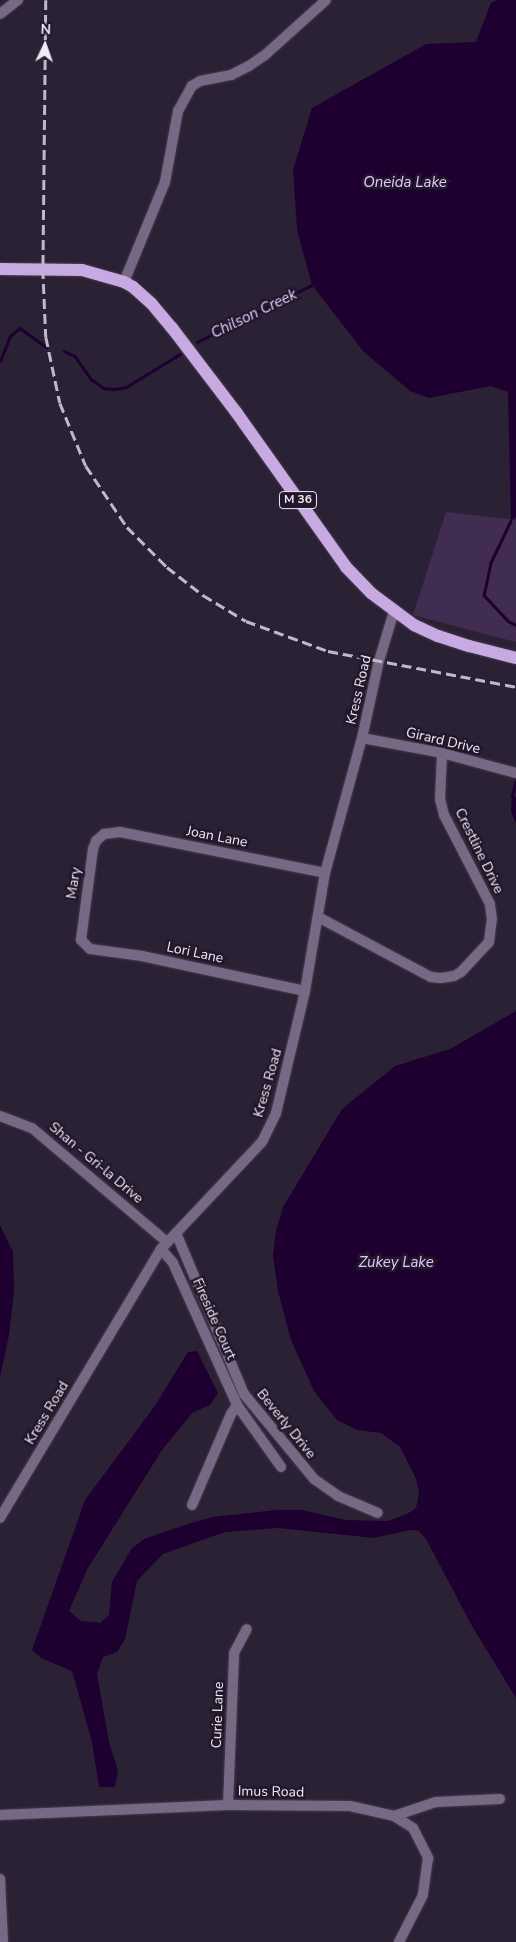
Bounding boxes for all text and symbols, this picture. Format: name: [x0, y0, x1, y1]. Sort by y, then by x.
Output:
north arrow: [20, 20, 70, 70]
text: N: [40, 20, 52, 39]
water label: Oneida Lake: [363, 174, 447, 192]
water label: Chilson Creek: [208, 285, 300, 343]
road number: M 36: [278, 490, 318, 510]
street label: Kress Road: [343, 654, 375, 726]
street label: Girard Drive: [404, 724, 482, 758]
street label: Crestline Drive: [451, 806, 507, 896]
street label: Joan Lane: [185, 823, 249, 851]
street label: Mary: [63, 866, 85, 900]
street label: Lori Lane: [165, 939, 225, 967]
street label: Kress Road: [250, 1047, 286, 1119]
street label: Shan - Gri-la Drive: [45, 1119, 147, 1207]
water label: Zukey Lake: [358, 1254, 434, 1272]
street label: Fireside Court: [189, 1276, 239, 1362]
street label: Kress Road: [22, 1378, 72, 1448]
street label: Beverly Drive: [253, 1386, 319, 1462]
street label: Curie Lane: [208, 1681, 228, 1749]
street label: Imus Road: [238, 1783, 304, 1801]

